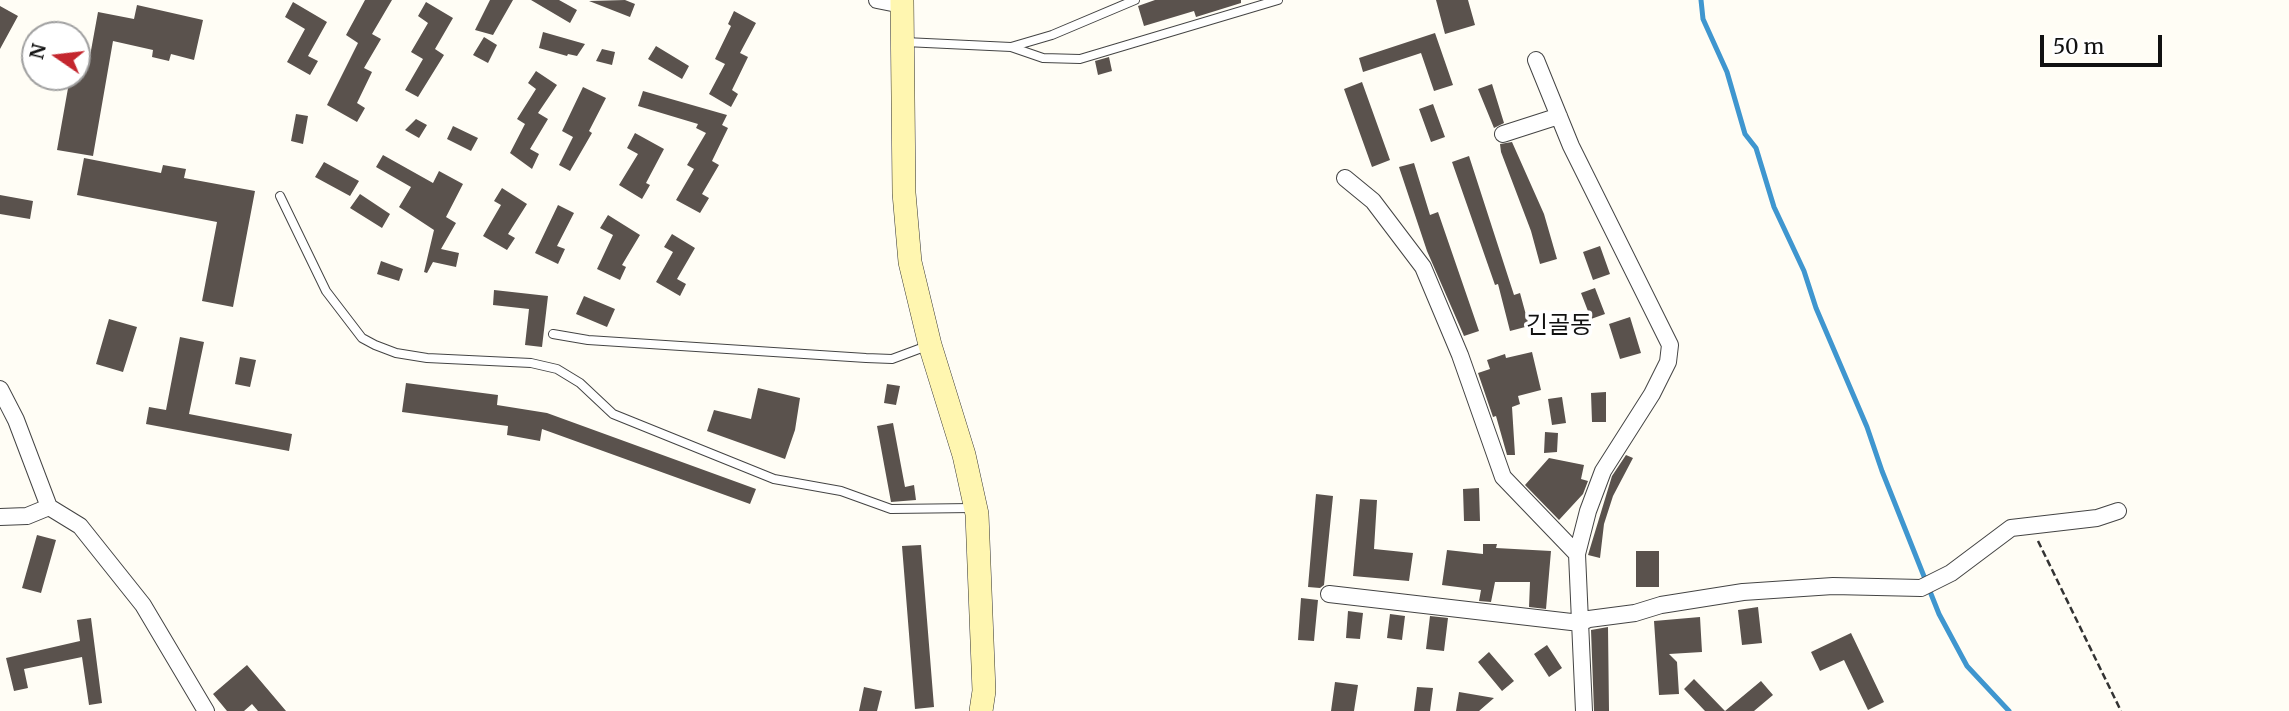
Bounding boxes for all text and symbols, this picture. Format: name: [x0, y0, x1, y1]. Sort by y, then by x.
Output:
north arrow: [21, 21, 91, 91]
scale bar: [2044, 21, 2166, 65]
text: 50 m: [2053, 33, 2104, 60]
text: N: [24, 41, 51, 62]
district label: 긴골동: [1526, 312, 1592, 340]

